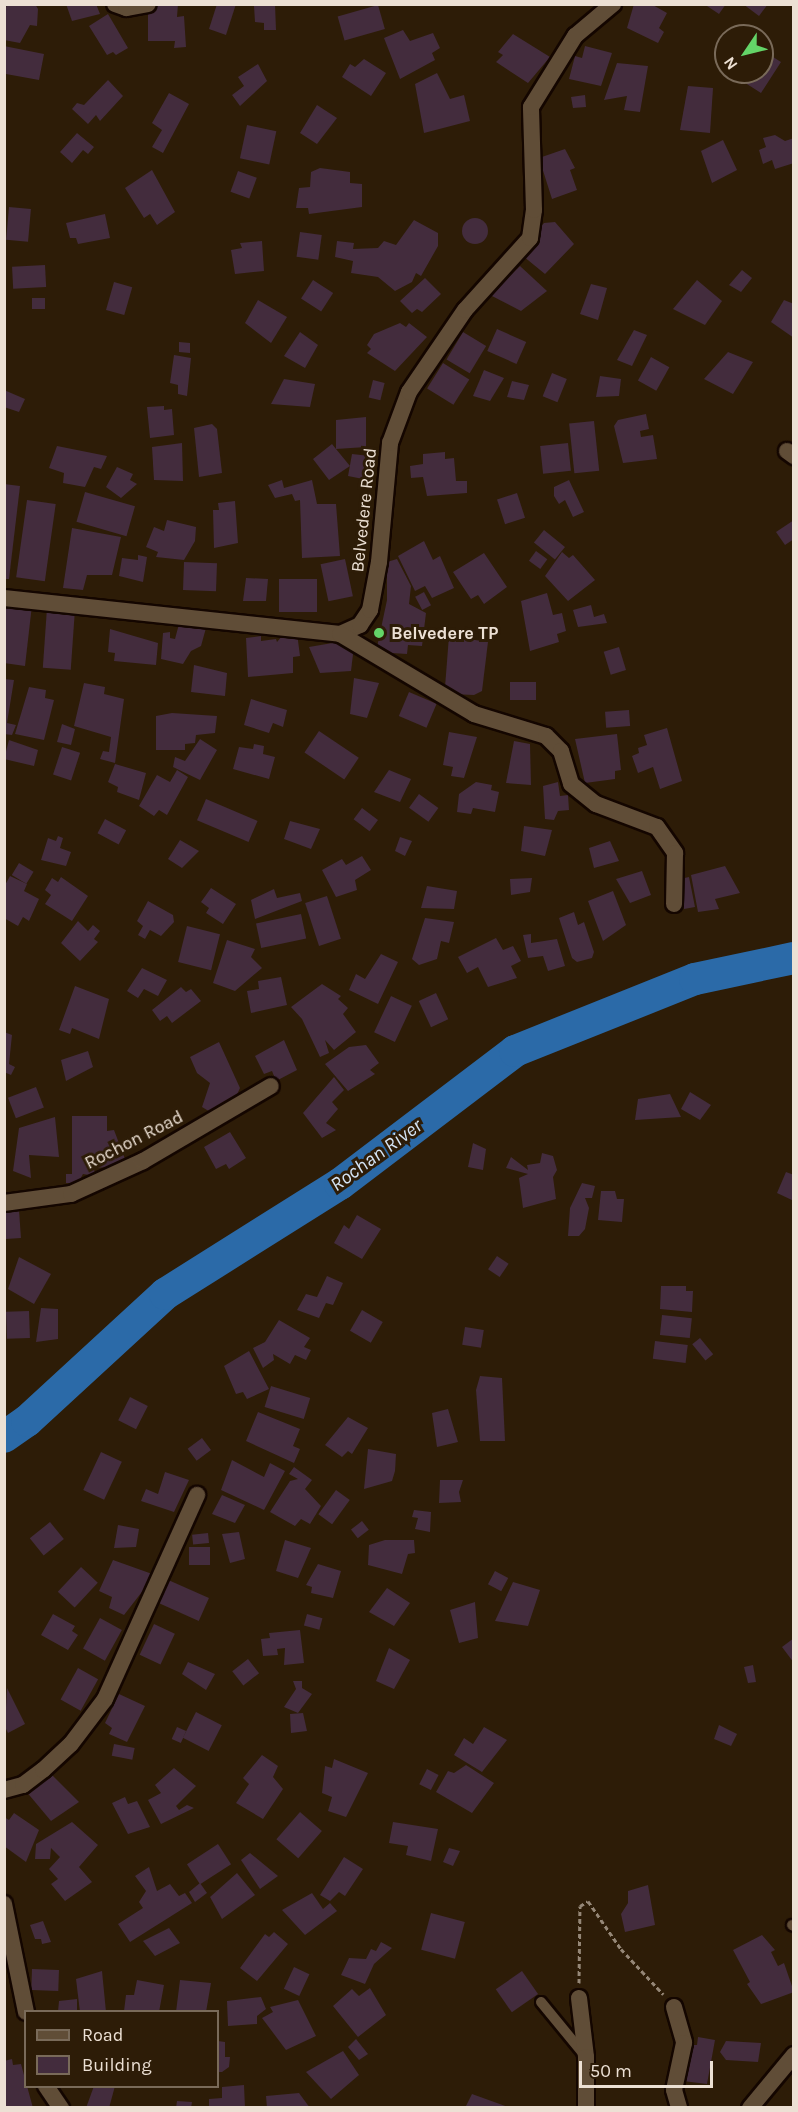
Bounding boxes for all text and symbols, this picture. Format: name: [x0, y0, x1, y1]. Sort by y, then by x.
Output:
north arrow: [714, 24, 774, 84]
text: N: [719, 53, 742, 74]
street label: Belvedere Road: [347, 447, 381, 573]
place label: Belvedere TP: [391, 622, 498, 644]
marker: Belvedere TP: [372, 626, 386, 640]
street label: Rochon Road: [81, 1106, 187, 1174]
water label: Rochan River: [325, 1114, 427, 1196]
legend: [24, 2010, 219, 2088]
text: Road: [82, 2024, 123, 2046]
scale bar: [582, 2049, 716, 2087]
text: Building: [82, 2054, 152, 2076]
text: 50 m: [590, 2060, 632, 2082]

